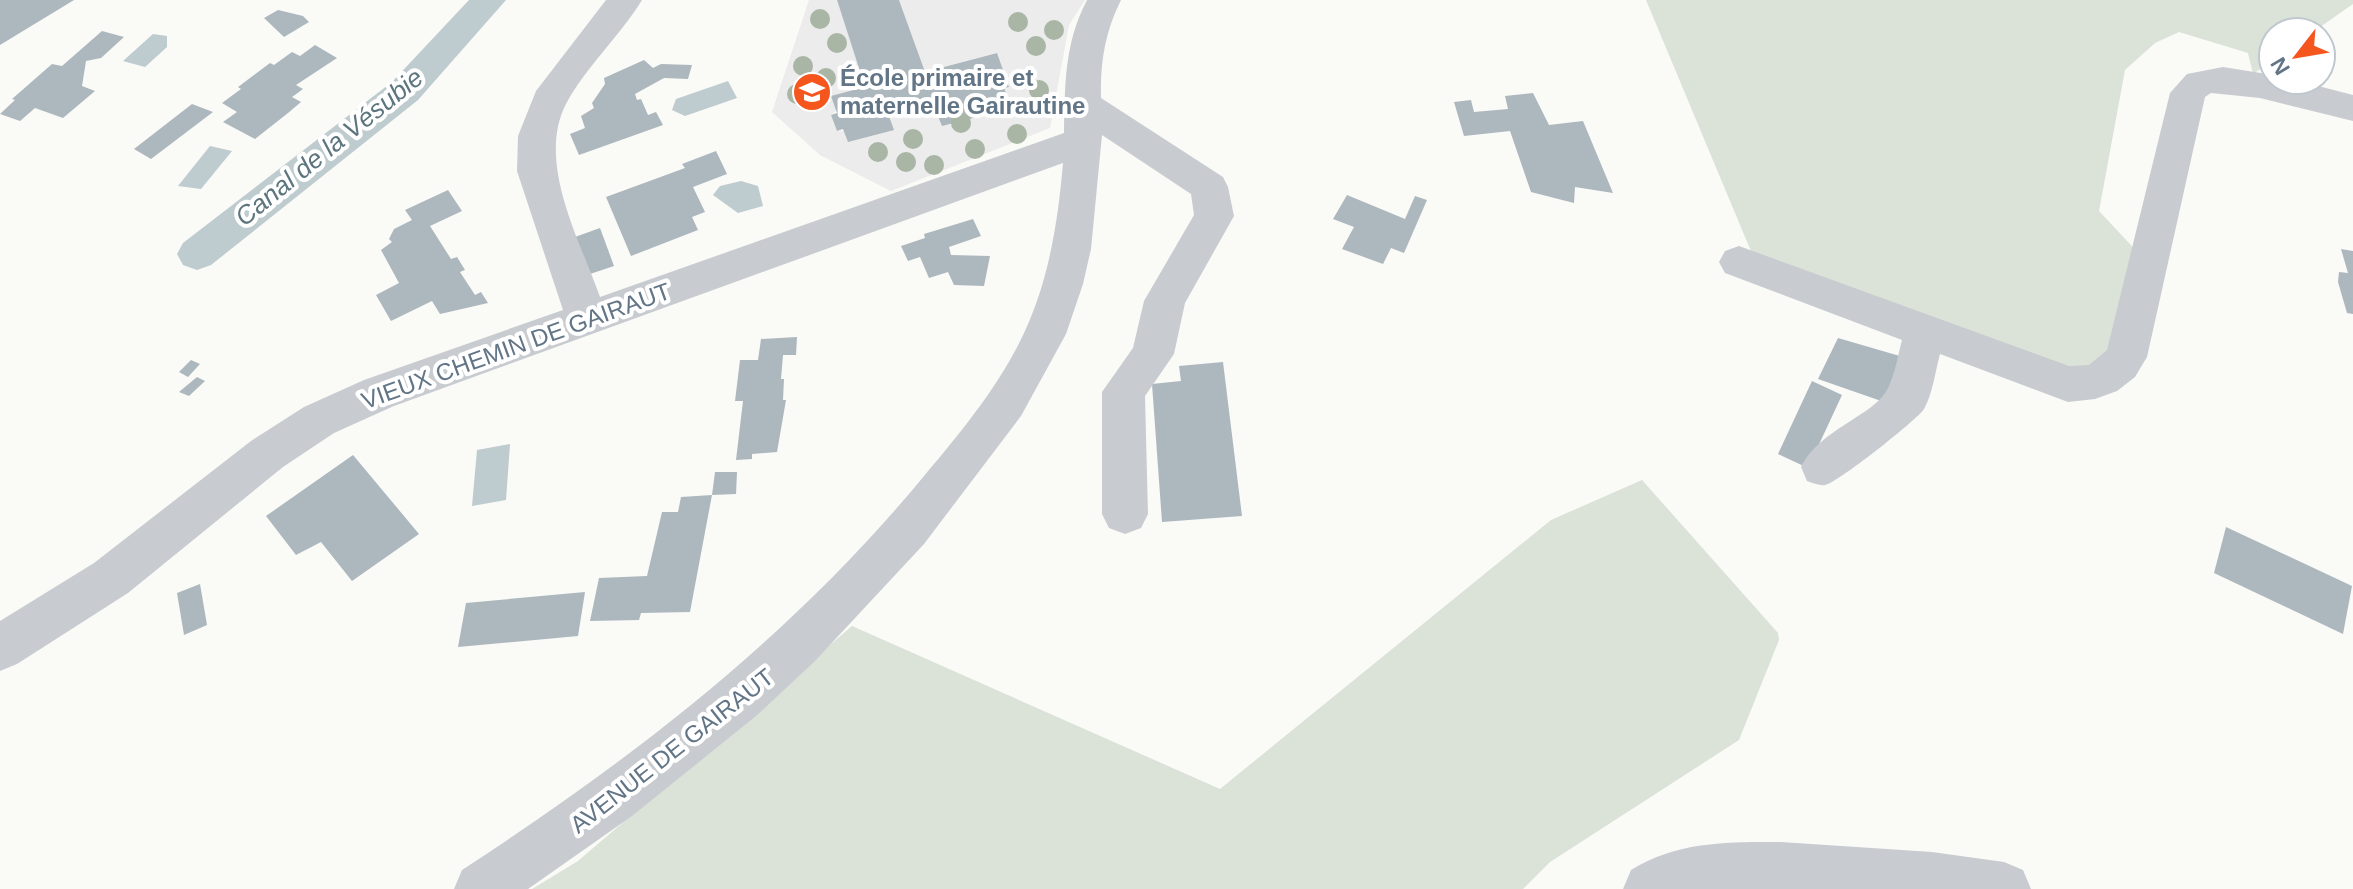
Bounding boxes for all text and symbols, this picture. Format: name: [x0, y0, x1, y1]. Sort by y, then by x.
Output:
north arrow: [2257, 16, 2337, 96]
text: N: [2265, 53, 2295, 79]
water label: Canal de la Vésubie: [229, 62, 429, 232]
place label: École primaire et maternelle Gairautine: [840, 64, 1085, 119]
school or university icon: École primaire et maternelle Gairautine: [791, 71, 833, 113]
street label: VIEUX CHEMIN DE GAIRAUT: [358, 277, 674, 414]
street label: AVENUE DE GAIRAUT: [565, 663, 779, 838]

